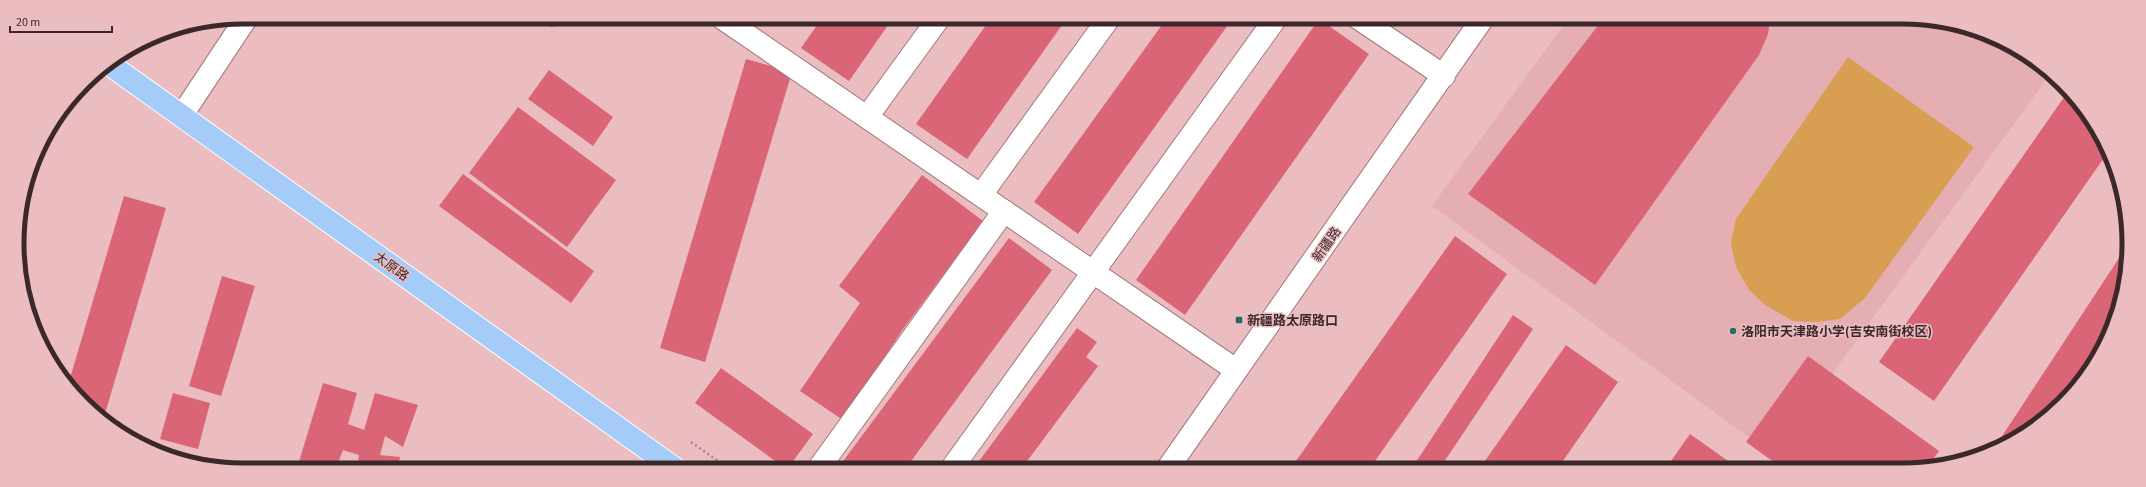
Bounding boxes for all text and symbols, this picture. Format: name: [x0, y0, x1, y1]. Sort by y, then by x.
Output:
scale bar: [10, 8, 112, 34]
text: 20 m: [16, 14, 40, 31]
street label: 新疆路: [1308, 223, 1345, 266]
street label: 太原路: [370, 248, 412, 286]
place label: 新疆路太原路口: [1247, 312, 1338, 330]
marker: 新疆路太原路口: [1234, 315, 1244, 325]
place label: 洛阳市天津路小学(吉安南街校区): [1741, 323, 1932, 341]
marker: 洛阳市天津路小学(吉安南街校区): [1728, 326, 1738, 336]

